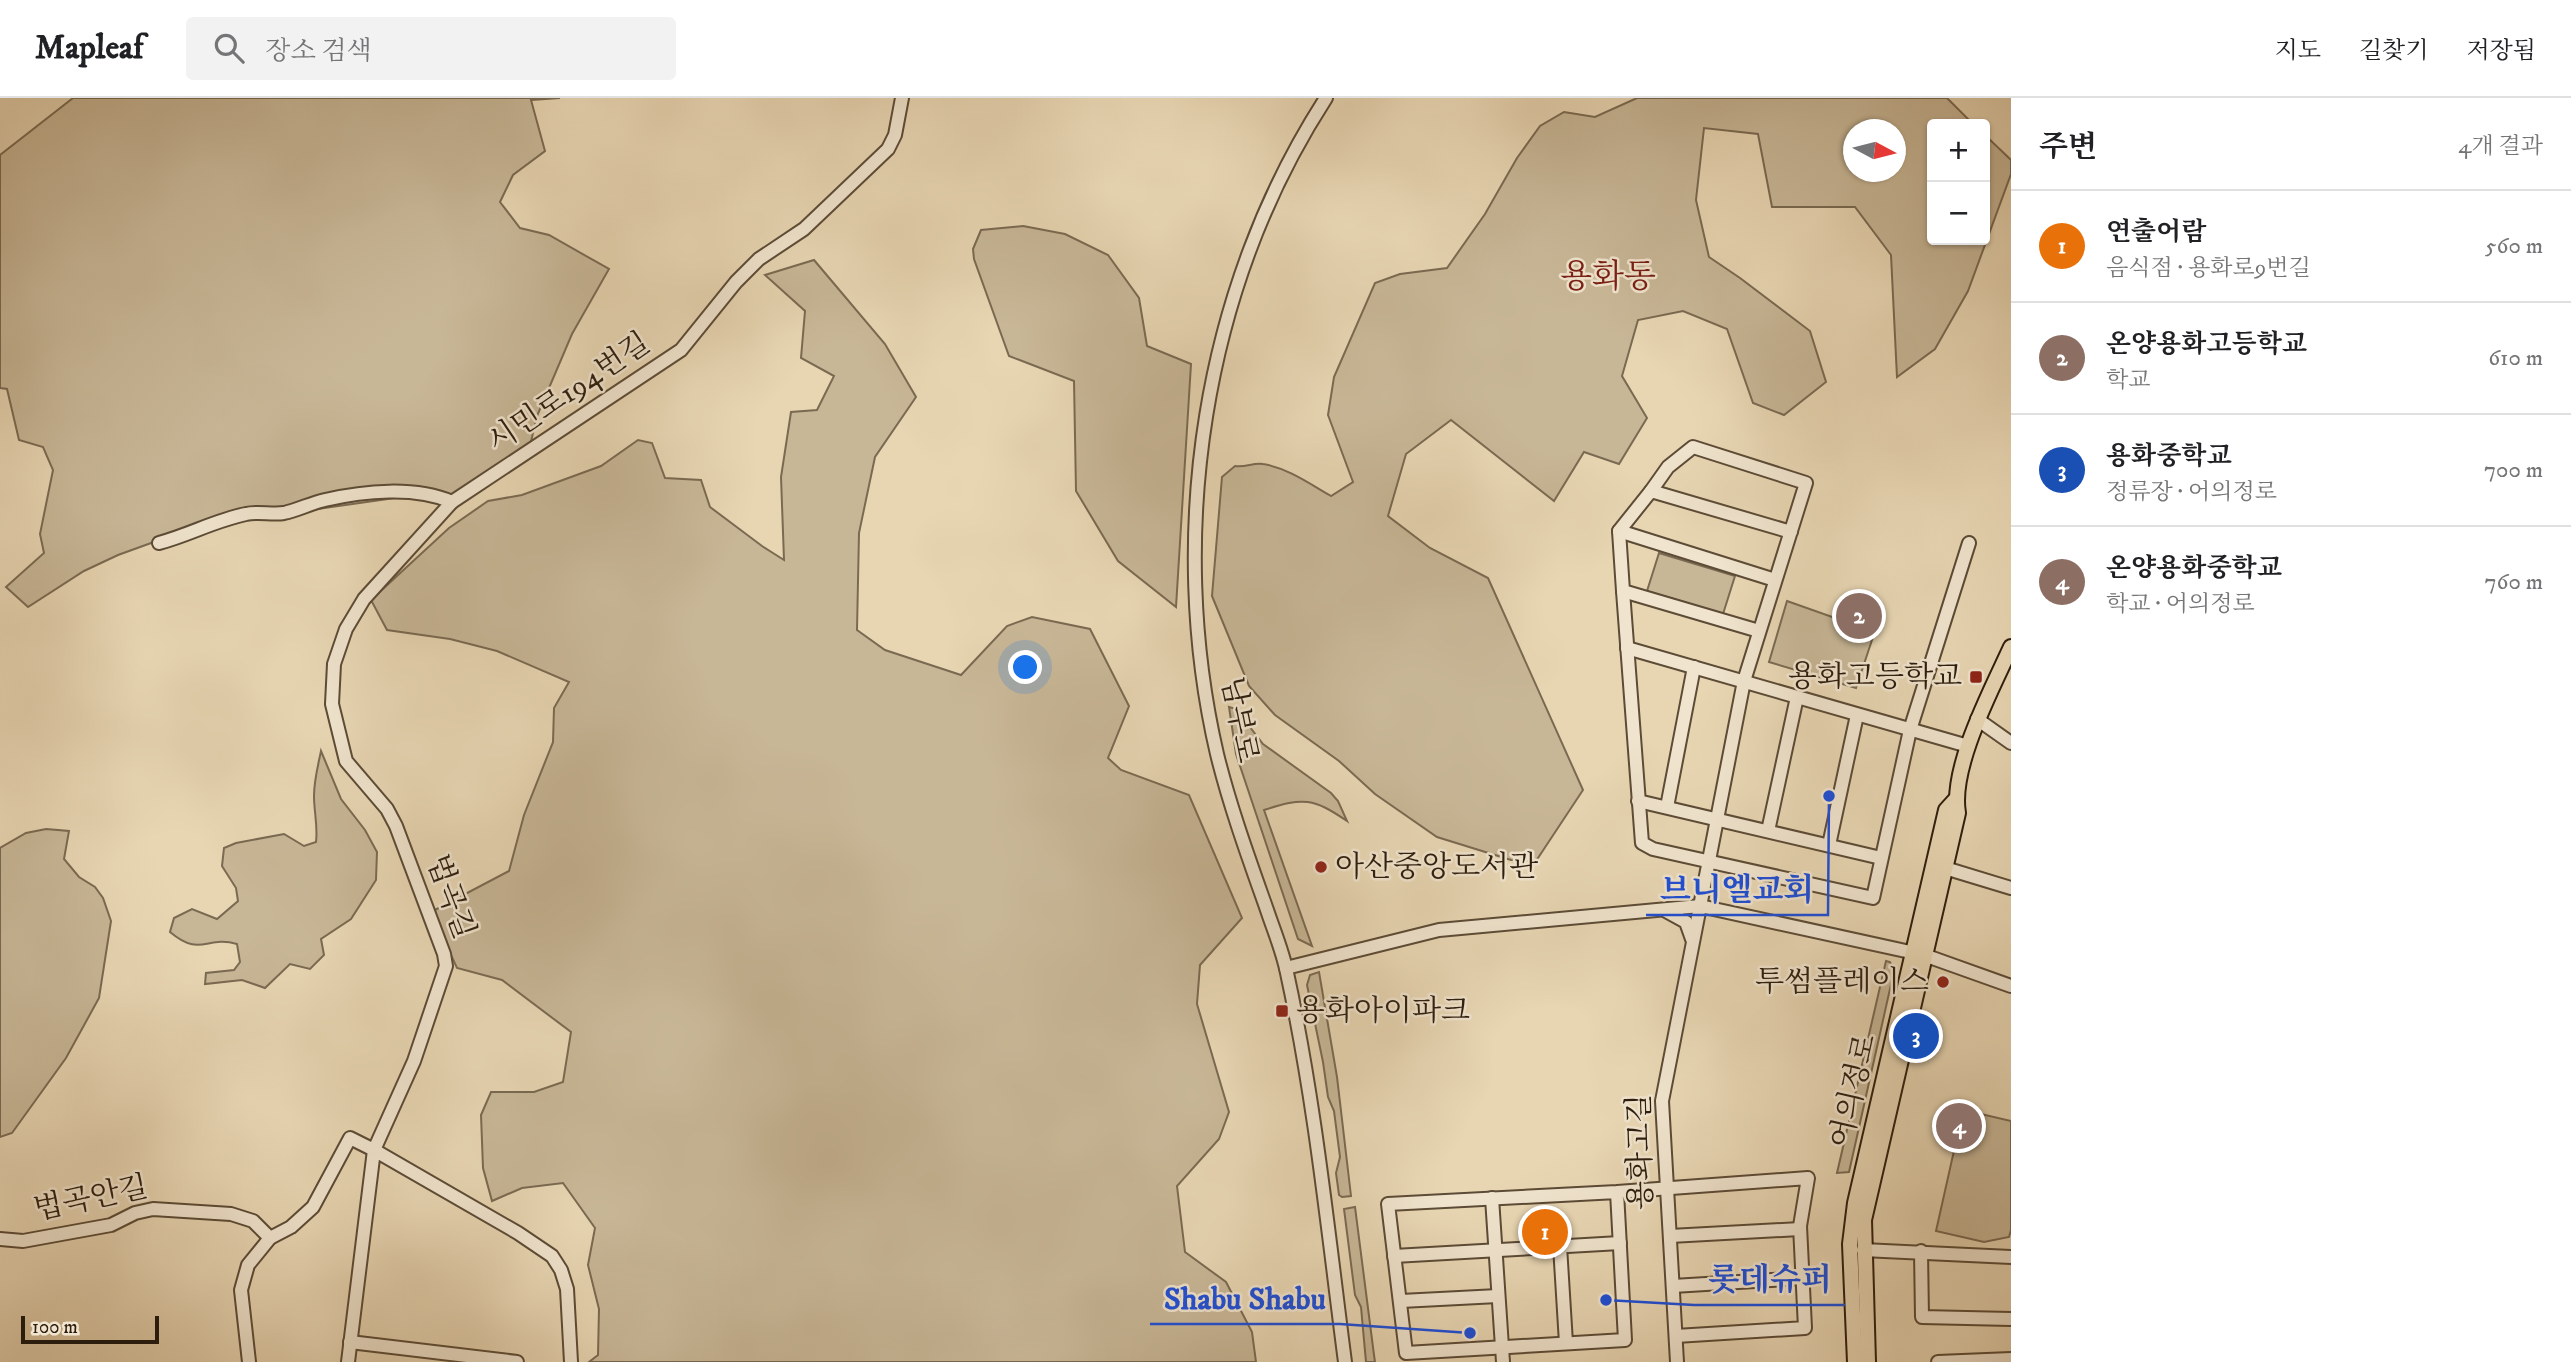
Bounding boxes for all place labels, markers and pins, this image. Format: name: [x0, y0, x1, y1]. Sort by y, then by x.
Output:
pin: 2: [1836, 590, 1882, 642]
place label: 용화고등학교: [1788, 659, 1962, 696]
marker: 용화고등학교: [1968, 669, 1984, 685]
place label: 아산중앙도서관: [1335, 849, 1539, 886]
marker: 아산중앙도서관: [1313, 859, 1329, 875]
callout: 브니엘교회: [1646, 862, 1828, 915]
place label: 투썸플레이스: [1755, 964, 1929, 1001]
marker: 투썸플레이스: [1935, 974, 1951, 990]
place label: 용화아이파크: [1296, 993, 1470, 1030]
marker: 용화아이파크: [1274, 1003, 1290, 1019]
pin: 3: [1893, 1010, 1939, 1062]
pin: 4: [1936, 1100, 1982, 1152]
pin: 1: [1522, 1206, 1568, 1258]
callout: 롯데슈퍼: [1694, 1252, 1845, 1305]
callout: Shabu Shabu: [1150, 1271, 1340, 1324]

